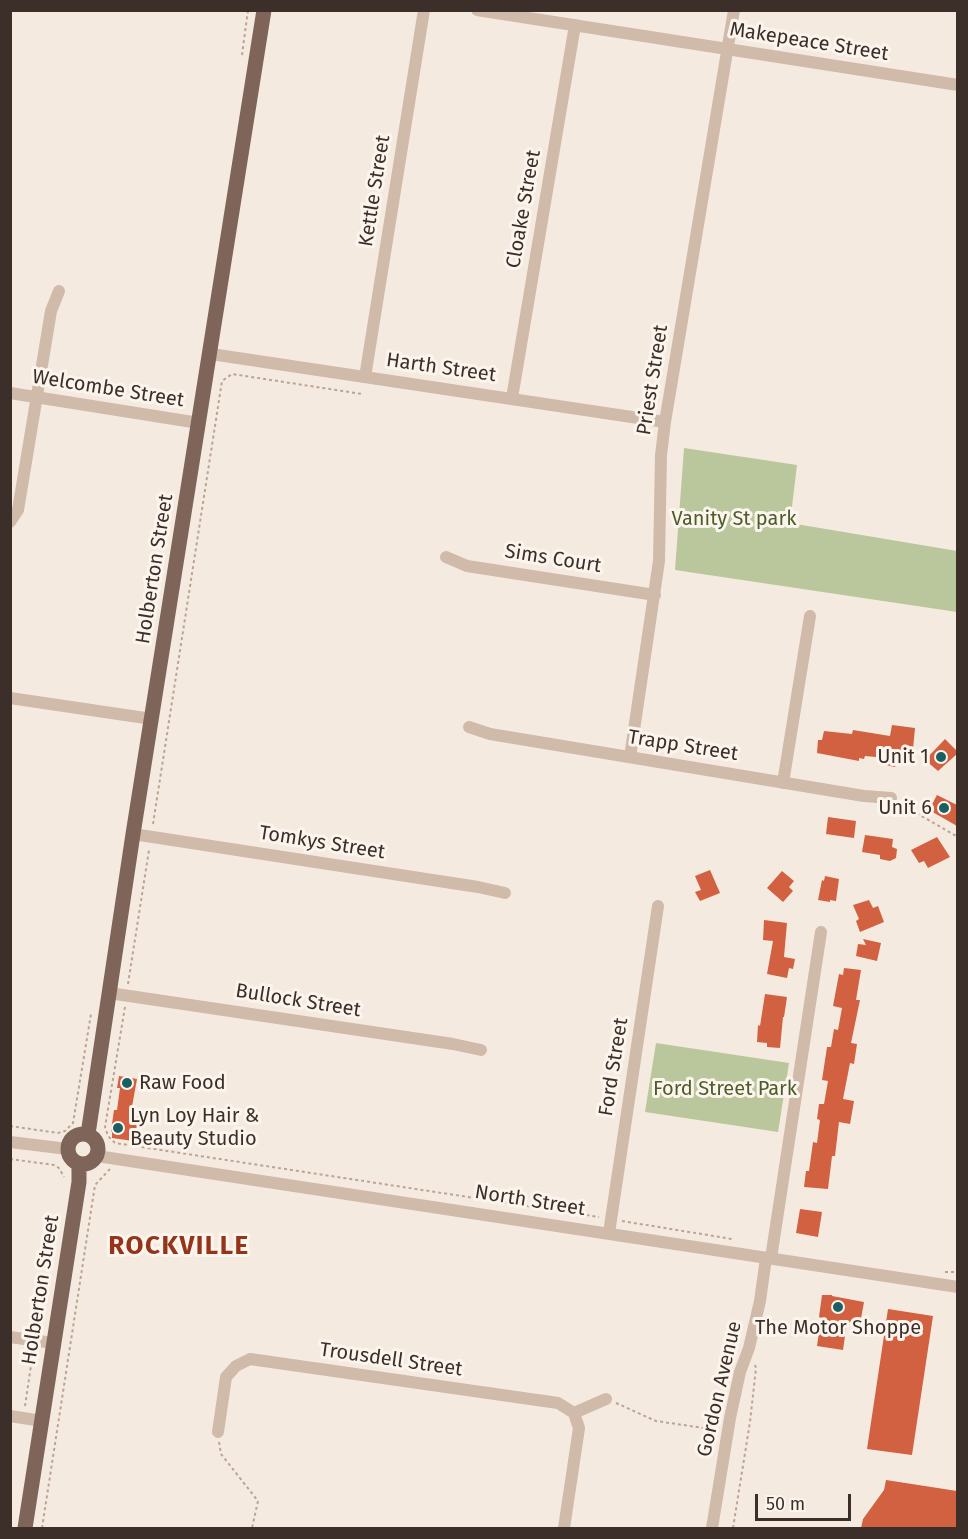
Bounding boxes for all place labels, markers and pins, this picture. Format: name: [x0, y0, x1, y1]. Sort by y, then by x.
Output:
place label: Unit 1: [877, 745, 929, 769]
marker: Unit 1: [934, 750, 948, 764]
place label: Unit 6: [878, 796, 932, 820]
marker: Unit 6: [937, 801, 951, 815]
place label: Raw Food: [139, 1071, 226, 1095]
marker: Raw Food: [120, 1076, 134, 1090]
place label: Lyn Loy Hair & Beauty Studio: [130, 1104, 259, 1151]
marker: Lyn Loy Hair & Beauty Studio: [111, 1121, 125, 1135]
marker: The Motor Shoppe: [831, 1300, 845, 1314]
place label: The Motor Shoppe: [755, 1316, 921, 1340]

